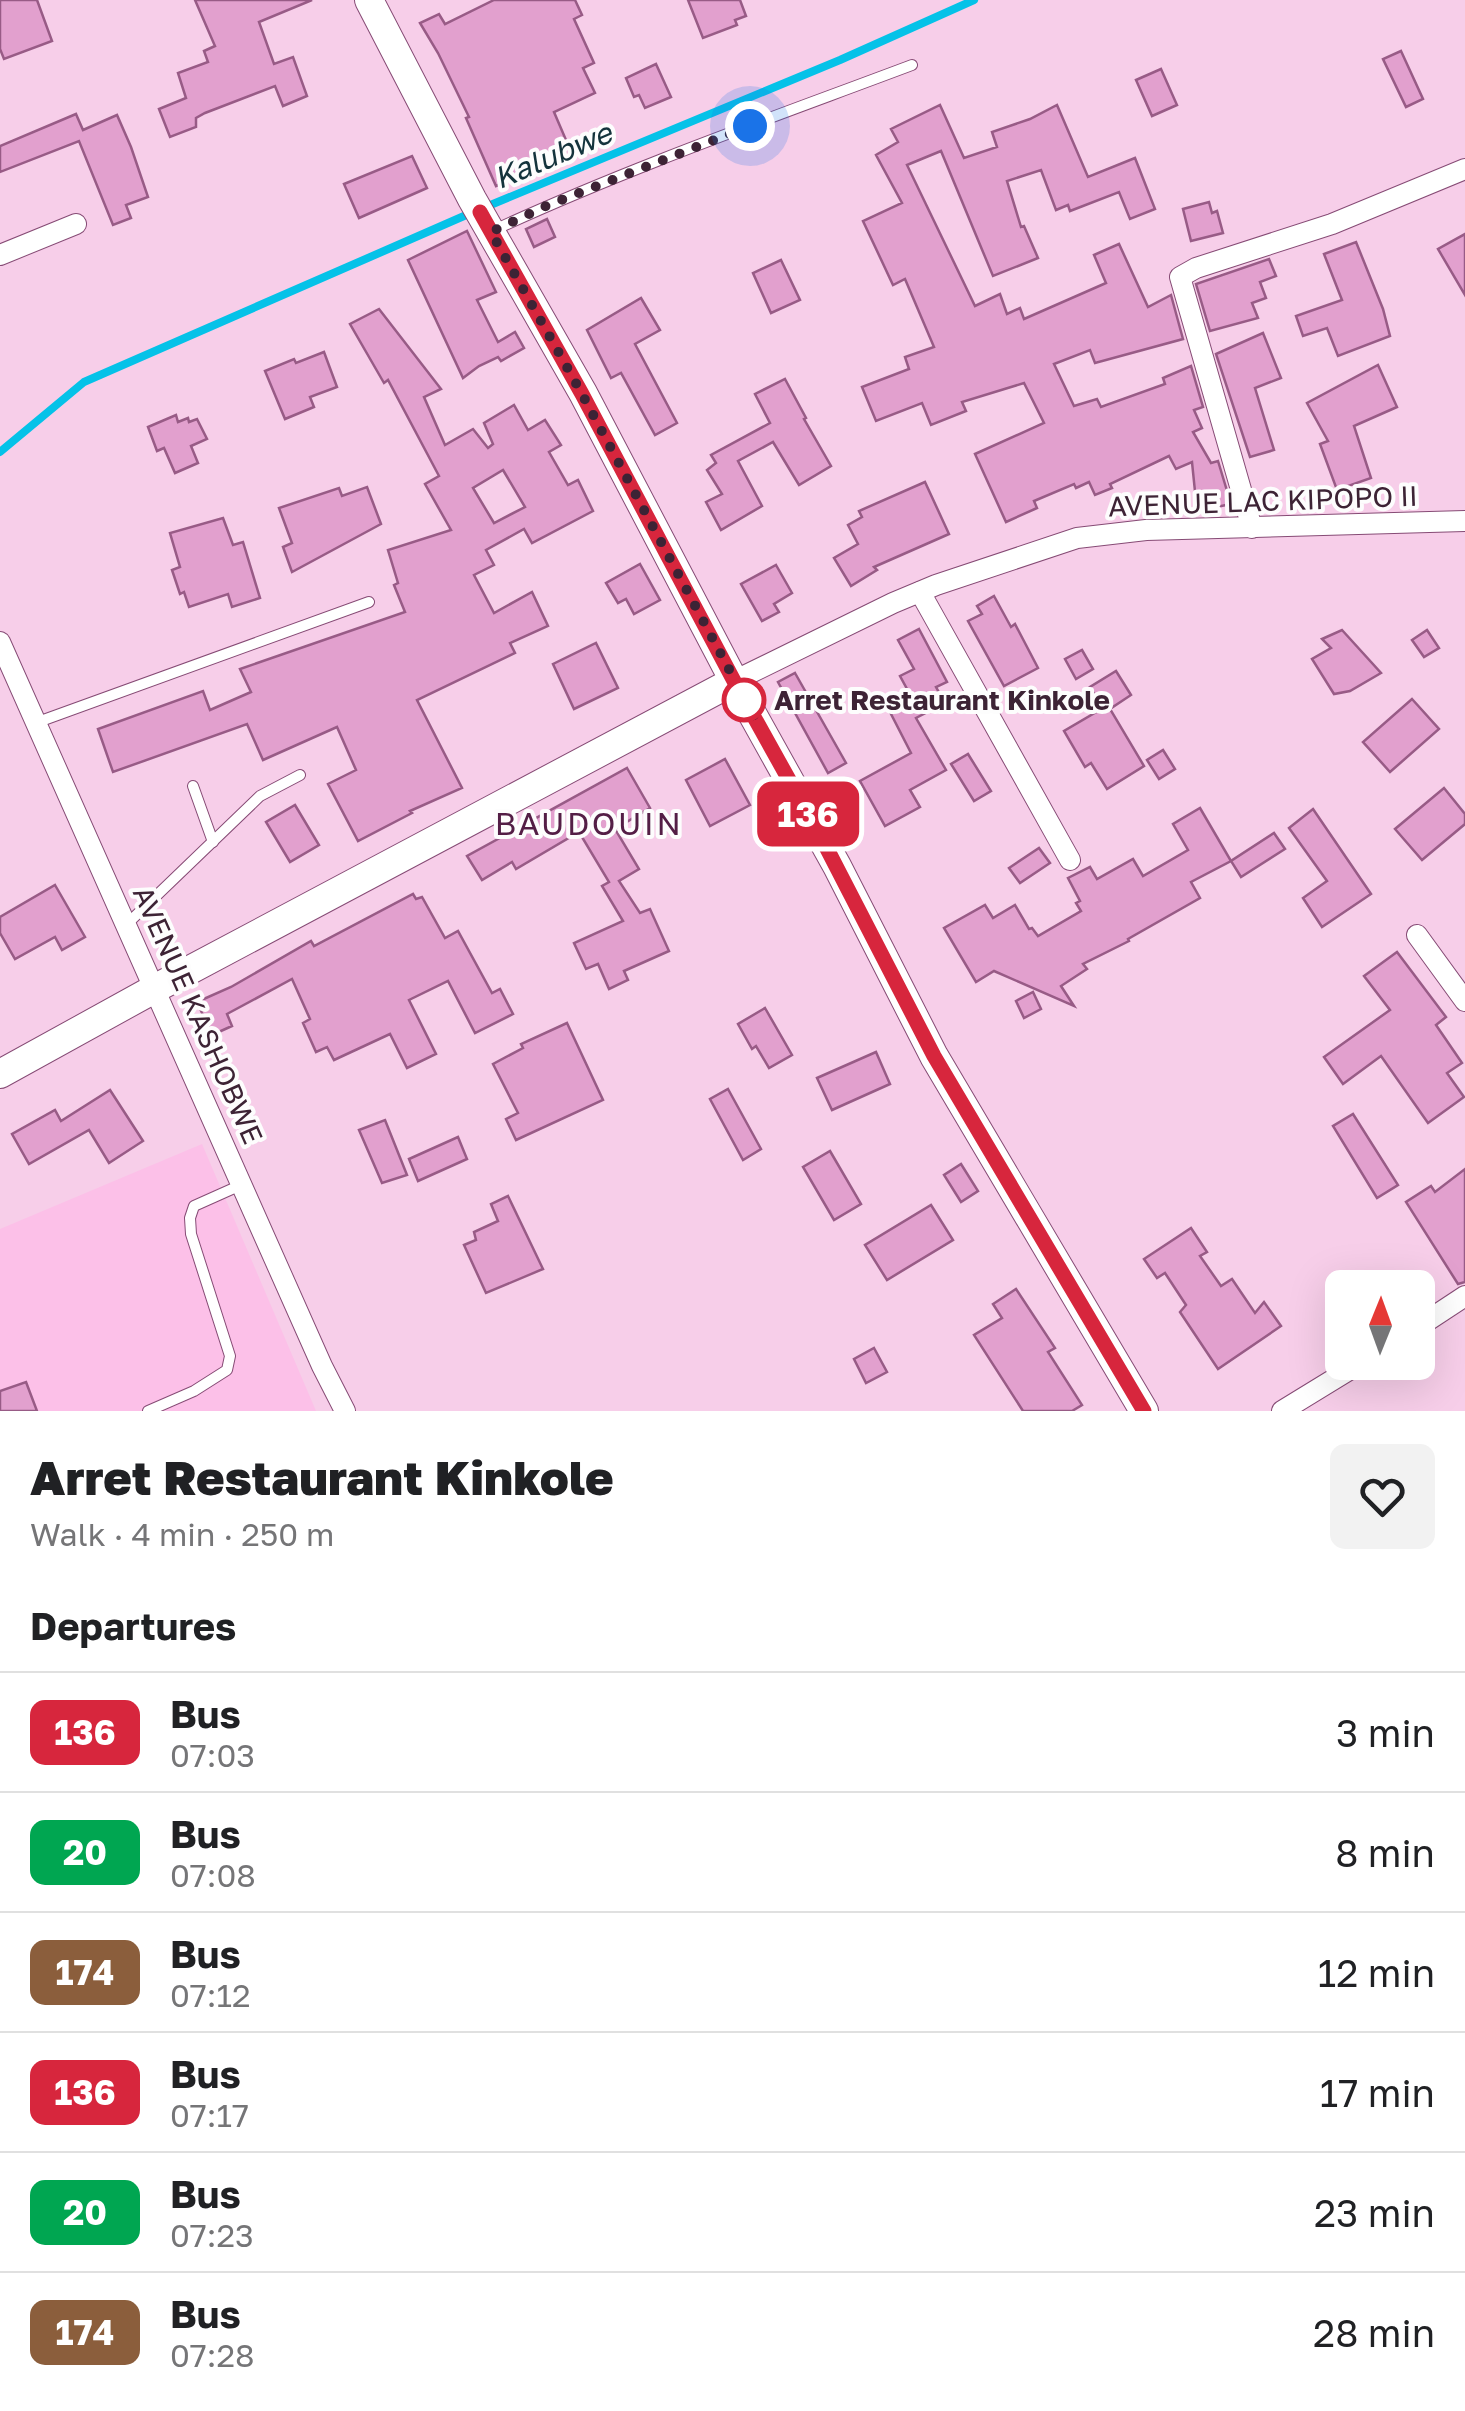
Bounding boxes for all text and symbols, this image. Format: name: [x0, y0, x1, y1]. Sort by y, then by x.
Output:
your location: [725, 101, 775, 151]
water label: Kalubwe: [488, 113, 619, 196]
street label: AVENUE LAC KIPOPO II: [1108, 479, 1418, 522]
marker: Arret Restaurant Kinkole: [723, 679, 765, 721]
place label: Arret Restaurant Kinkole: [774, 683, 1110, 716]
line badge: 136: [750, 782, 866, 846]
text: 136: [777, 793, 839, 835]
district label: BAUDOUIN: [495, 804, 683, 842]
street label: AVENUE KASHOBWE: [127, 881, 270, 1149]
north arrow: [1325, 1270, 1435, 1380]
map controls: [1325, 1270, 1435, 1380]
button: heart: [1330, 1444, 1435, 1549]
text: Arret Restaurant Kinkole: [30, 1448, 613, 1506]
text: Walk · 4 min · 250 m: [30, 1515, 334, 1553]
text: Departures: [30, 1603, 236, 1648]
text: Bus: [170, 1691, 241, 1736]
text: 3 min: [1336, 1710, 1435, 1755]
text: 136: [54, 1711, 116, 1753]
text: 07:03: [170, 1736, 255, 1774]
text: Bus: [170, 1811, 241, 1856]
text: 8 min: [1335, 1830, 1435, 1875]
text: 20: [63, 1831, 107, 1873]
text: 07:08: [170, 1856, 256, 1894]
text: Bus: [170, 1931, 241, 1976]
text: 12 min: [1318, 1950, 1435, 1995]
text: 174: [56, 1951, 114, 1993]
text: 07:12: [170, 1976, 250, 2014]
text: Bus: [170, 2051, 241, 2096]
text: 17 min: [1320, 2070, 1435, 2115]
text: 136: [54, 2071, 116, 2113]
text: 07:17: [170, 2096, 249, 2134]
text: Bus: [170, 2171, 241, 2216]
text: 23 min: [1314, 2190, 1435, 2235]
text: 20: [63, 2191, 107, 2233]
text: 07:23: [170, 2216, 254, 2254]
text: Bus: [170, 2291, 241, 2336]
text: 28 min: [1313, 2310, 1435, 2355]
text: 174: [56, 2311, 114, 2353]
text: 07:28: [170, 2336, 254, 2374]

